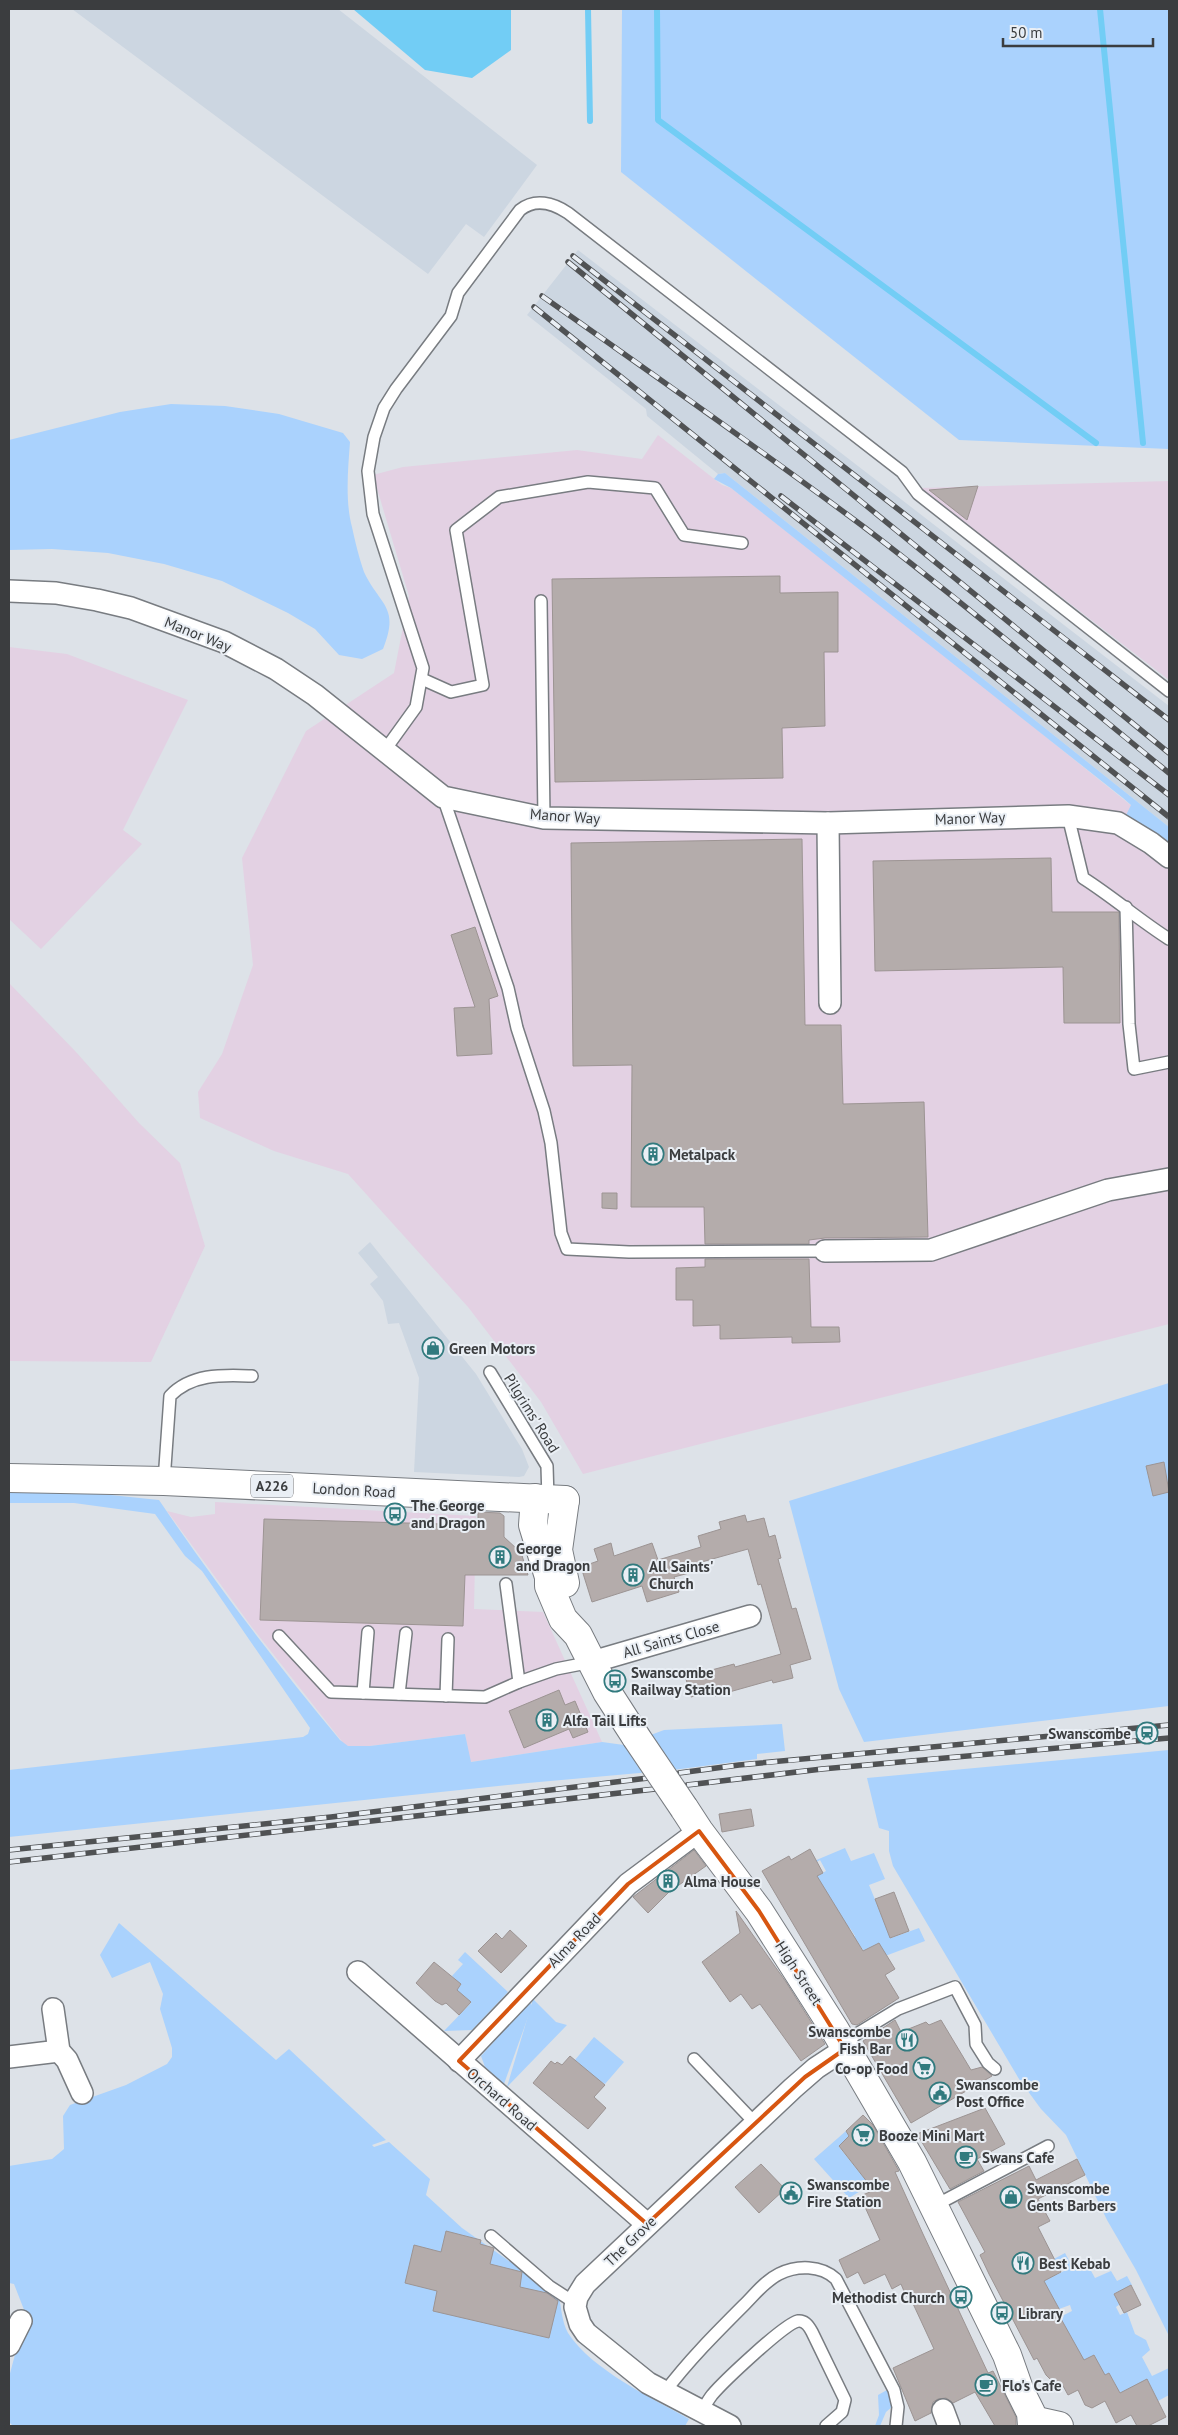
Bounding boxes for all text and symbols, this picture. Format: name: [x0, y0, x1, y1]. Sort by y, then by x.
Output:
scale bar: [1003, 15, 1153, 47]
text: 50 m: [1010, 23, 1043, 42]
street label: Manor Way: [162, 612, 234, 656]
street label: Manor Way: [529, 804, 601, 828]
street label: Manor Way: [934, 807, 1006, 829]
building icon: Metalpack: [641, 1142, 665, 1166]
place label: Metalpack: [669, 1145, 736, 1164]
shop icon: Green Motors: [421, 1336, 445, 1360]
place label: Green Motors: [449, 1339, 535, 1358]
street label: Pilgrims' Road: [500, 1370, 564, 1456]
road number: A226: [251, 1474, 293, 1498]
street label: London Road: [312, 1478, 396, 1502]
place label: The George and Dragon: [411, 1496, 485, 1532]
bus stop icon: The George and Dragon: [383, 1502, 407, 1526]
place label: George and Dragon: [516, 1539, 590, 1575]
building icon: George and Dragon: [488, 1545, 512, 1569]
place label: All Saints' Church: [649, 1557, 714, 1593]
building icon: All Saints' Church: [621, 1563, 645, 1587]
street label: All Saints Close: [621, 1616, 721, 1662]
place label: Swanscombe Railway Station: [631, 1663, 731, 1699]
bus stop icon: Swanscombe Railway Station: [603, 1669, 627, 1693]
building icon: Alfa Tail Lifts: [535, 1708, 559, 1732]
place label: Alfa Tail Lifts: [563, 1711, 647, 1730]
station icon: Swanscombe: [1135, 1721, 1159, 1745]
place label: Swanscombe: [1048, 1724, 1131, 1743]
building icon: Alma House: [656, 1869, 680, 1893]
place label: Alma House: [684, 1872, 761, 1891]
street label: Alma Road: [543, 1909, 605, 1971]
street label: High Street: [771, 1937, 827, 2009]
place label: Swanscombe Fish Bar: [808, 2022, 892, 2058]
restaurant icon: Swanscombe Fish Bar: [895, 2028, 919, 2052]
supermarket icon: Co-op Food: [912, 2056, 936, 2080]
place label: Co-op Food: [835, 2059, 908, 2078]
street label: Orchard Road: [463, 2063, 541, 2135]
place label: Swanscombe Post Office: [956, 2075, 1039, 2111]
public building icon: Swanscombe Post Office: [928, 2081, 952, 2105]
supermarket icon: Booze Mini Mart: [851, 2123, 875, 2147]
place label: Booze Mini Mart: [879, 2126, 985, 2145]
cafe icon: Swans Cafe: [954, 2145, 978, 2169]
place label: Swans Cafe: [982, 2148, 1055, 2167]
place label: Swanscombe Fire Station: [807, 2175, 890, 2211]
place label: Swanscombe Gents Barbers: [1027, 2179, 1116, 2215]
public building icon: Swanscombe Fire Station: [779, 2181, 803, 2205]
shop icon: Swanscombe Gents Barbers: [999, 2185, 1023, 2209]
street label: The Grove: [600, 2212, 660, 2270]
restaurant icon: Best Kebab: [1011, 2251, 1035, 2275]
place label: Best Kebab: [1039, 2254, 1111, 2273]
bus stop icon: Methodist Church: [949, 2285, 973, 2309]
place label: Methodist Church: [832, 2288, 945, 2307]
bus stop icon: Library: [990, 2301, 1014, 2325]
place label: Library: [1018, 2304, 1064, 2323]
cafe icon: Flo's Cafe: [974, 2373, 998, 2397]
place label: Flo's Cafe: [1002, 2376, 1062, 2395]

